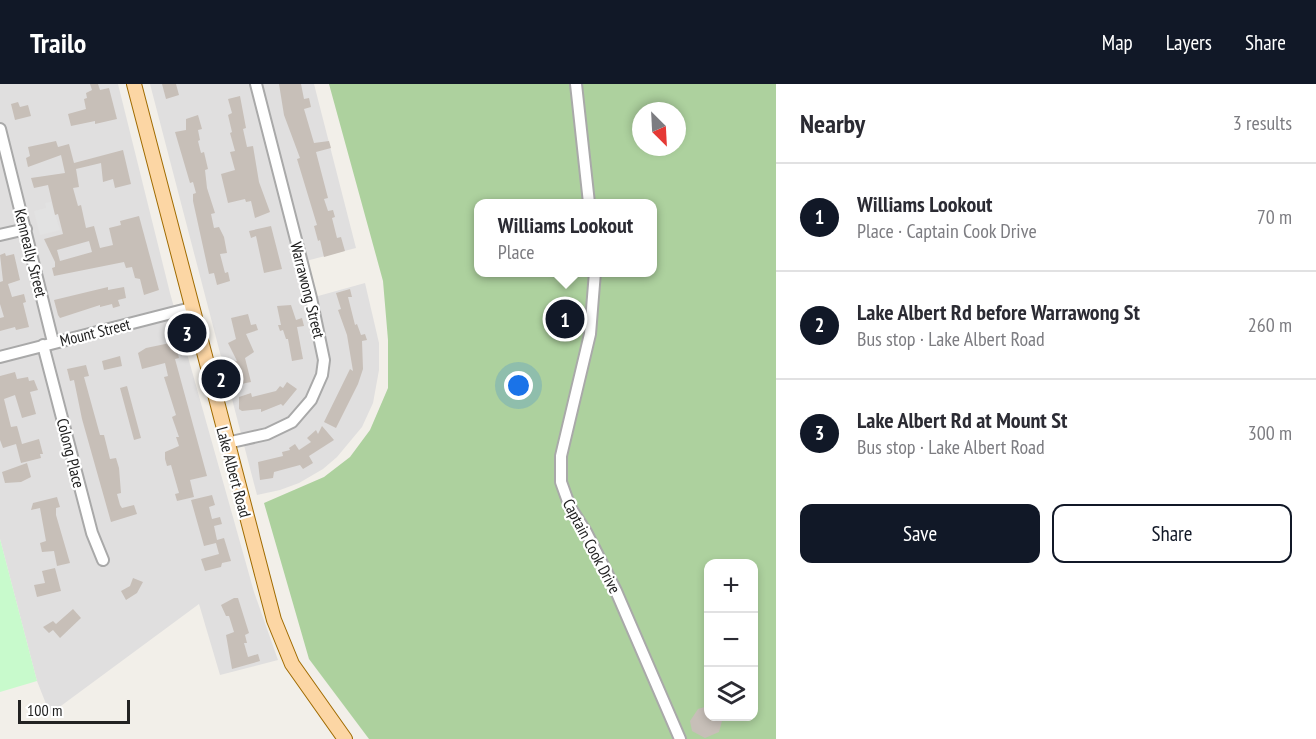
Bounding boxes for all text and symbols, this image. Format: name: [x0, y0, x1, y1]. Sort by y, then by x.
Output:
text: Trailo: [30, 24, 86, 61]
text: Map: [1102, 29, 1133, 56]
text: Layers: [1166, 29, 1212, 56]
text: Share: [1245, 29, 1286, 56]
north arrow: [632, 102, 686, 156]
text: Nearby: [800, 107, 865, 140]
text: 3 results: [1233, 110, 1292, 136]
text: Williams Lookout: [857, 190, 992, 218]
popup: [474, 199, 657, 277]
text: 1: [815, 204, 824, 230]
text: 70 m: [1257, 204, 1292, 230]
street label: Kenneally Street: [10, 207, 52, 300]
text: Williams Lookout: [498, 211, 633, 239]
text: Place · Captain Cook Drive: [857, 218, 1037, 244]
text: Place: [498, 239, 535, 265]
street label: Warrawong Street: [286, 240, 330, 341]
pin: 1: [546, 296, 584, 342]
text: Lake Albert Rd before Warrawong St: [857, 298, 1140, 326]
pin: 3: [168, 310, 207, 356]
text: 2: [815, 312, 824, 338]
text: 260 m: [1248, 312, 1292, 338]
street label: Mount Street: [58, 313, 133, 350]
text: Bus stop · Lake Albert Road: [857, 326, 1045, 352]
pin: 2: [202, 356, 240, 402]
your location: [504, 371, 533, 400]
text: Lake Albert Rd at Mount St: [857, 406, 1067, 434]
street label: Colong Place: [53, 416, 89, 490]
text: 3: [815, 420, 824, 446]
text: 300 m: [1248, 420, 1292, 446]
street label: Lake Albert Road: [212, 424, 256, 520]
text: Bus stop · Lake Albert Road: [857, 434, 1045, 460]
street label: Captain Cook Drive: [559, 495, 625, 597]
button: Save: [800, 504, 1040, 563]
button: Share: [1052, 504, 1292, 563]
map controls: [704, 559, 758, 721]
button: +: [704, 559, 758, 613]
button: −: [704, 613, 758, 667]
button: layers: [704, 667, 758, 721]
scale bar: [18, 697, 130, 724]
text: 100 m: [27, 700, 62, 720]

